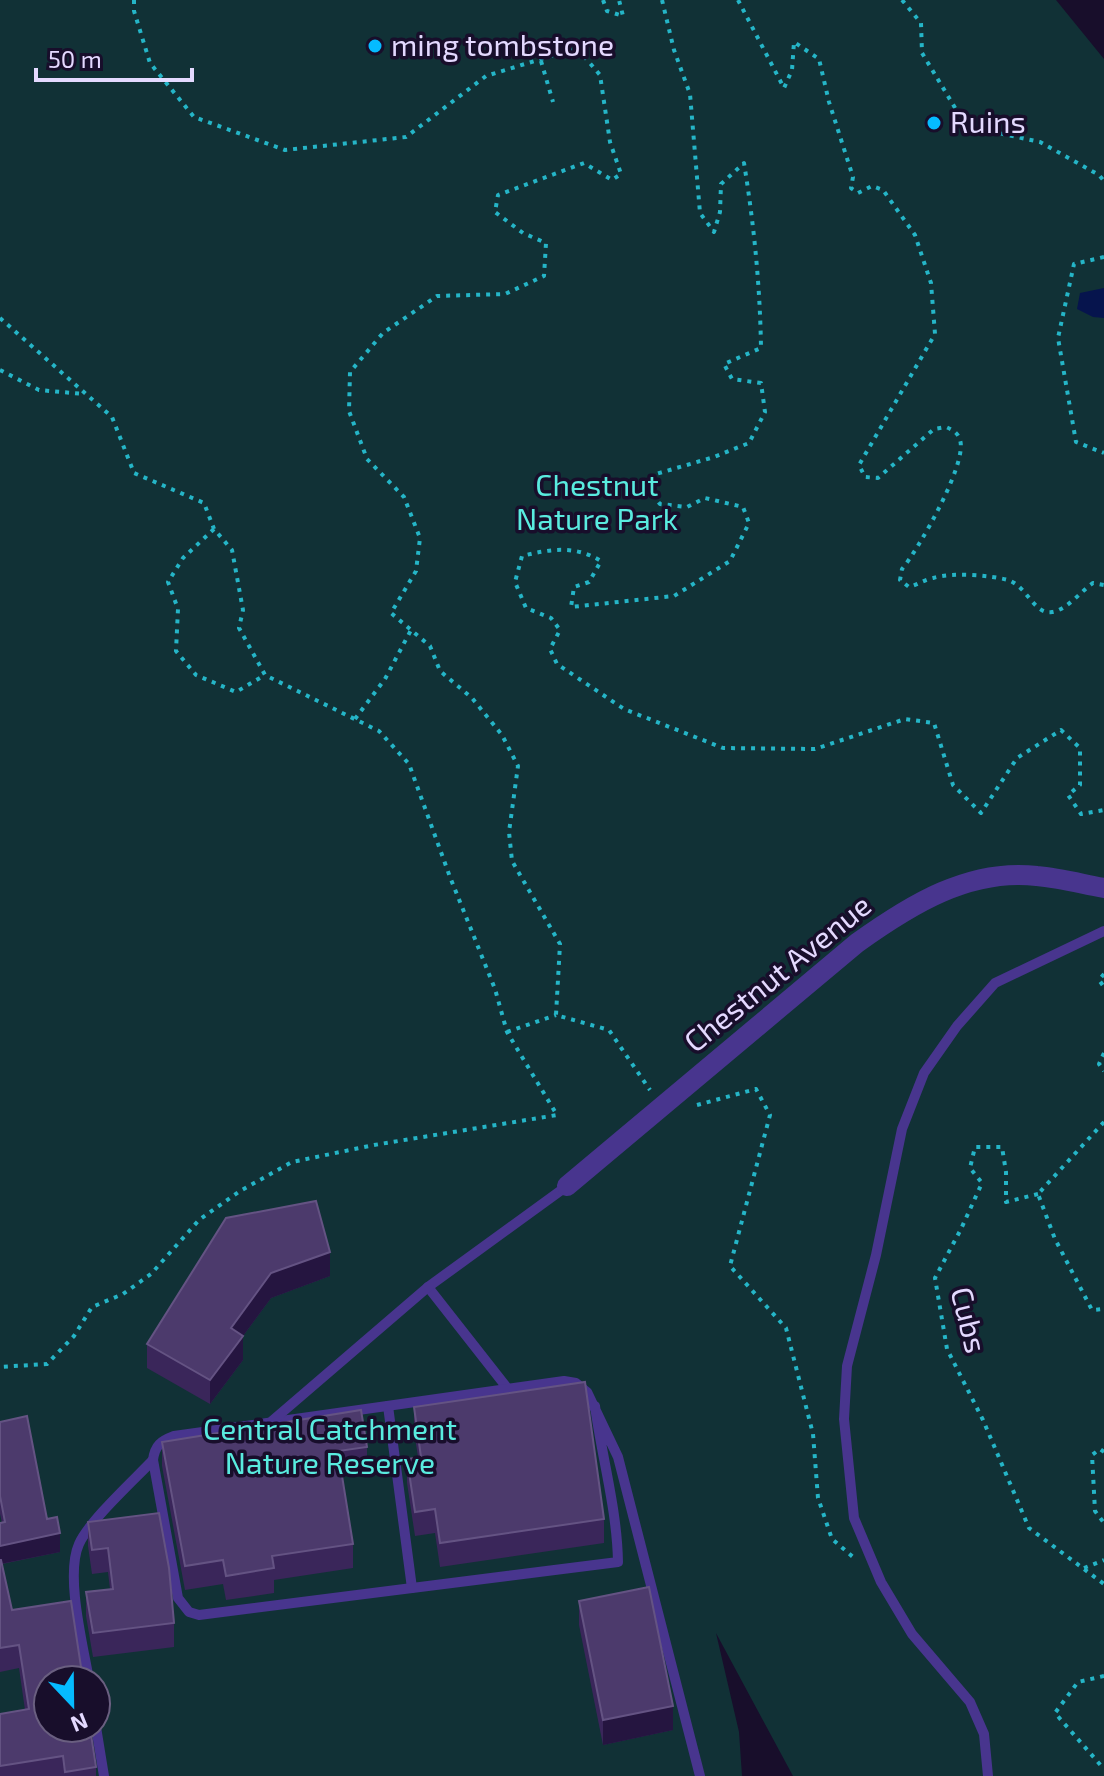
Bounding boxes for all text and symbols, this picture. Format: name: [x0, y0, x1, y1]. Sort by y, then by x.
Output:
place label: ming tombstone: [391, 26, 614, 62]
scale bar: [36, 32, 192, 82]
marker: ming tombstone: [366, 37, 384, 55]
text: 50 m: [48, 44, 102, 73]
place label: Ruins: [950, 103, 1026, 139]
marker: Ruins: [925, 114, 943, 132]
park label: Chestnut Nature Park: [516, 466, 678, 536]
street label: Chestnut Avenue: [676, 886, 877, 1059]
street label: Cubs: [944, 1283, 995, 1356]
park label: Central Catchment Nature Reserve: [203, 1410, 457, 1480]
north arrow: [32, 1664, 112, 1744]
text: N: [68, 1708, 92, 1739]

